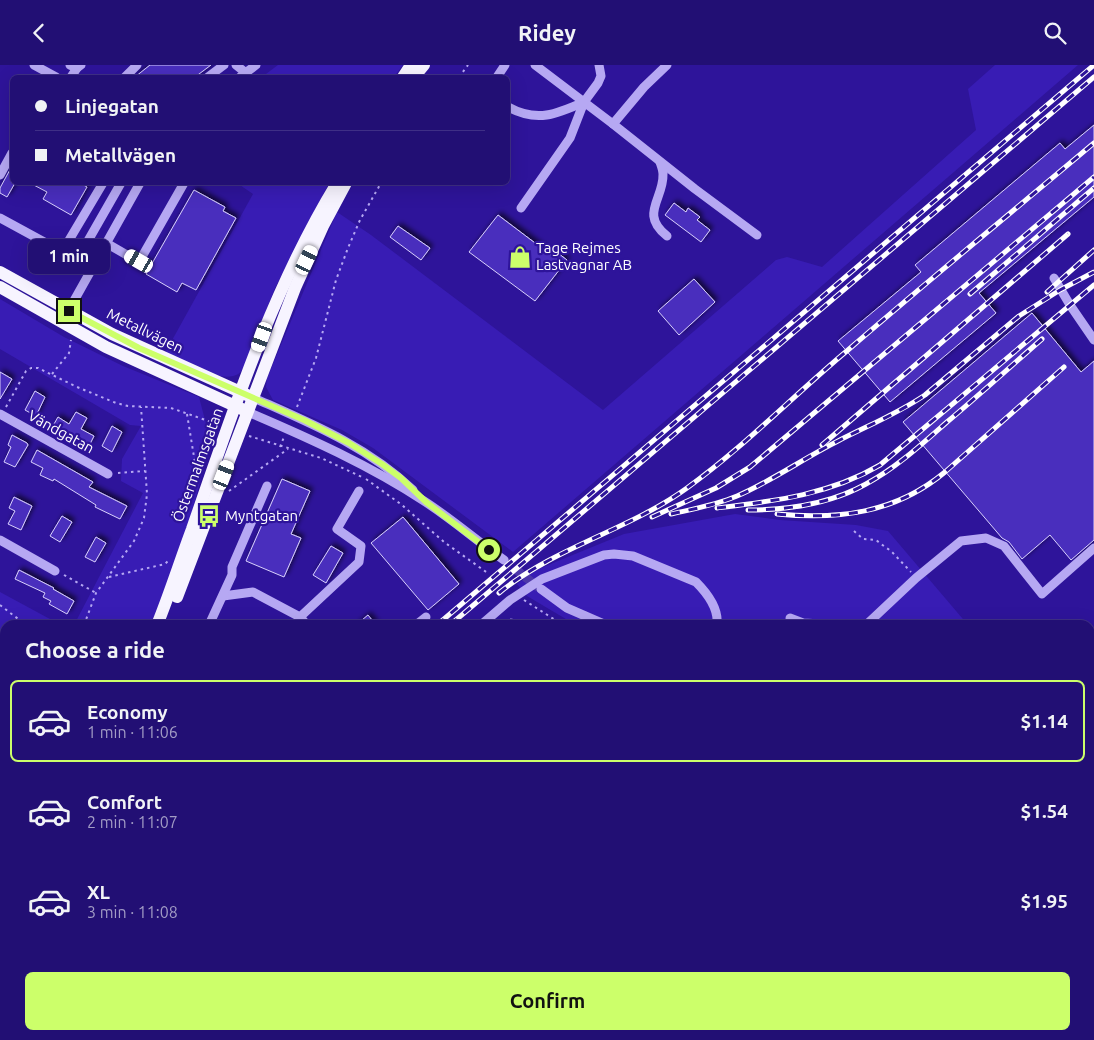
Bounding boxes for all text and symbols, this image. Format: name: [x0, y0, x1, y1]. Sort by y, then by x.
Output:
icon: back: [25, 19, 53, 47]
icon: search: [1041, 19, 1069, 47]
text: Ridey: [518, 20, 576, 45]
text: Linjegatan: [65, 95, 159, 117]
text: Metallvägen: [65, 144, 176, 166]
callout: 1 min: [28, 239, 110, 273]
place label: Tage Rejmes Lastvagnar AB: [536, 239, 632, 273]
car: [293, 243, 320, 277]
shop icon: Tage Rejmes Lastvagnar AB: [507, 244, 533, 270]
text: 1 min: [49, 247, 89, 265]
car: [122, 247, 155, 275]
route end: [58, 300, 80, 322]
street label: Metallvägen: [104, 305, 186, 356]
car: [249, 320, 274, 354]
street label: Östermalmsgatan: [169, 405, 226, 524]
street label: Vändgatan: [25, 406, 97, 457]
car: [211, 458, 236, 492]
bus stop icon: Myntgatan: [196, 503, 222, 529]
place label: Myntgatan: [225, 507, 298, 524]
route start: [478, 539, 500, 561]
text: Choose a ride: [25, 637, 165, 662]
icon: car: [27, 699, 72, 744]
text: Economy: [87, 701, 168, 723]
text: $1.14: [1020, 710, 1068, 732]
text: 1 min · 11:06: [87, 723, 178, 741]
icon: car: [27, 789, 72, 834]
text: Comfort: [87, 791, 162, 813]
text: $1.54: [1020, 800, 1068, 822]
text: 2 min · 11:07: [87, 813, 178, 831]
icon: car: [27, 879, 72, 924]
text: XL: [87, 881, 110, 903]
text: $1.95: [1020, 890, 1068, 912]
text: 3 min · 11:08: [87, 903, 178, 921]
button: Confirm: [25, 972, 1070, 1030]

